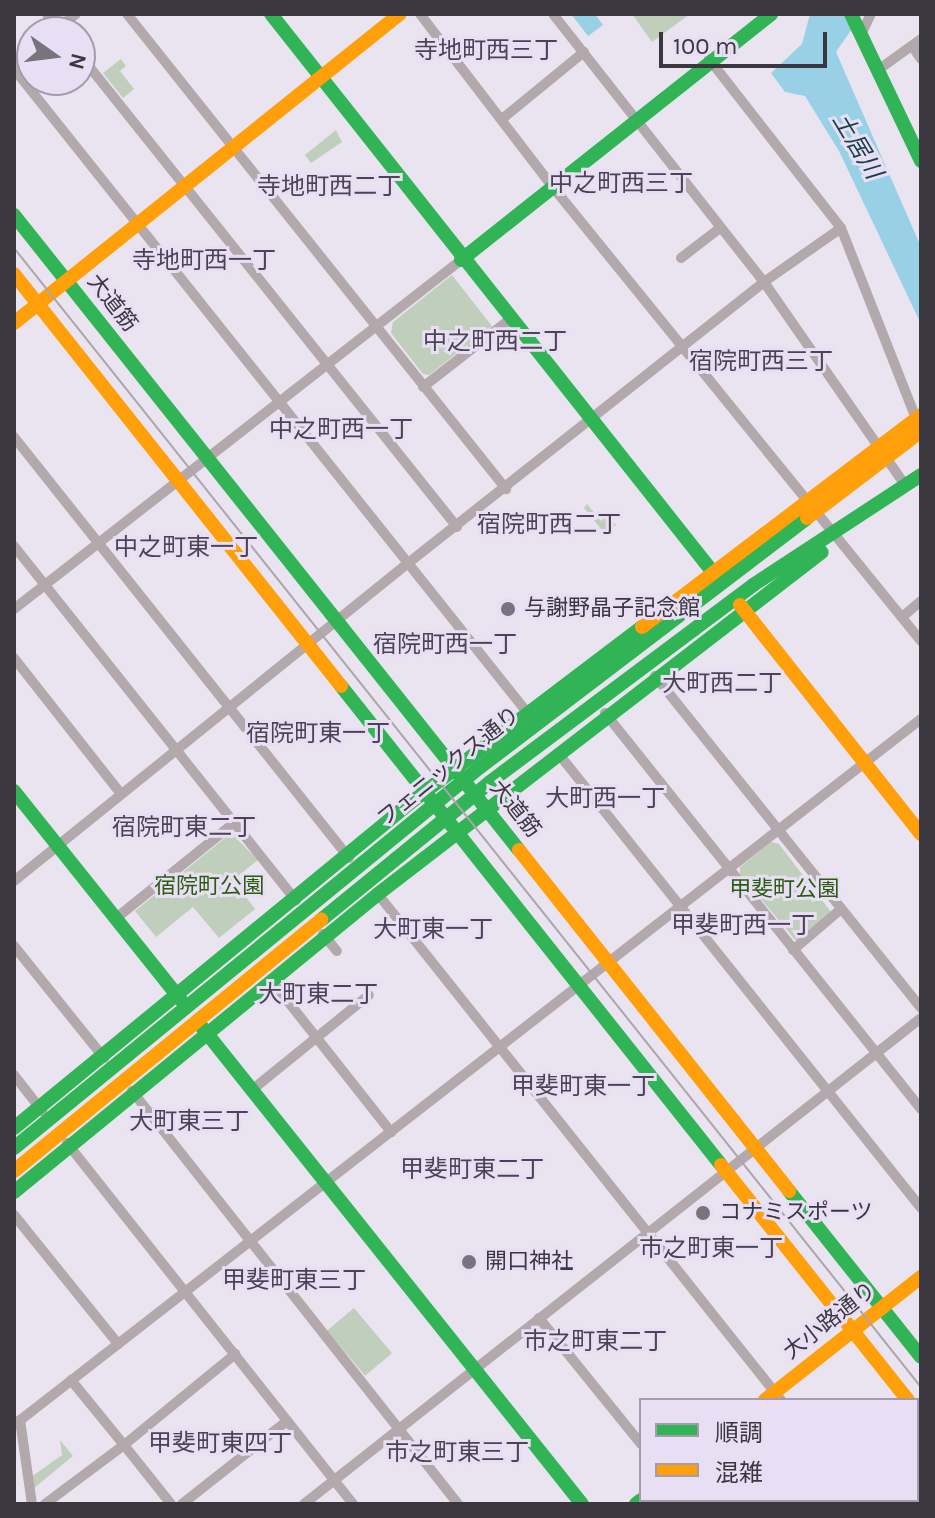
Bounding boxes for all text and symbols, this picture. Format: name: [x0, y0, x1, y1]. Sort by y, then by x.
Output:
north arrow: [16, 16, 96, 96]
scale bar: [663, 16, 831, 66]
text: 100 m: [673, 32, 738, 60]
district label: 寺地町西三丁: [414, 37, 558, 65]
text: N: [63, 51, 92, 72]
water label: 土居川: [826, 108, 888, 184]
district label: 中之町西三丁: [549, 170, 693, 198]
district label: 寺地町西二丁: [257, 173, 401, 201]
district label: 寺地町西一丁: [132, 247, 276, 275]
street label: 大道筋: [81, 269, 143, 337]
district label: 中之町西二丁: [423, 328, 567, 356]
district label: 宿院町西三丁: [689, 348, 833, 376]
district label: 中之町西一丁: [269, 416, 413, 444]
district label: 宿院町西二丁: [477, 511, 621, 539]
district label: 中之町東一丁: [114, 534, 258, 562]
place label: 与謝野晶子記念館: [524, 596, 700, 622]
marker: 与謝野晶子記念館: [499, 600, 517, 618]
district label: 宿院町西一丁: [373, 631, 517, 659]
district label: 大町西二丁: [662, 670, 782, 698]
street label: フェニックス通り: [372, 701, 526, 833]
district label: 宿院町東一丁: [246, 720, 390, 748]
street label: 大道筋: [484, 775, 546, 843]
district label: 大町西一丁: [545, 785, 665, 813]
district label: 宿院町東二丁: [112, 814, 256, 842]
park label: 宿院町公園: [154, 874, 264, 900]
park label: 甲斐町公園: [729, 877, 839, 903]
district label: 甲斐町西一丁: [671, 912, 815, 940]
district label: 大町東一丁: [373, 916, 493, 944]
district label: 大町東二丁: [258, 981, 378, 1009]
district label: 甲斐町東一丁: [511, 1073, 655, 1101]
district label: 大町東三丁: [129, 1108, 249, 1136]
district label: 甲斐町東二丁: [400, 1156, 544, 1184]
place label: コナミスポーツ: [719, 1200, 873, 1226]
marker: コナミスポーツ: [694, 1204, 712, 1222]
district label: 市之町東一丁: [639, 1235, 783, 1263]
place label: 開口神社: [485, 1249, 573, 1275]
marker: 開口神社: [460, 1253, 478, 1271]
district label: 甲斐町東三丁: [222, 1267, 366, 1295]
street label: 大小路通り: [779, 1277, 881, 1365]
district label: 市之町東二丁: [523, 1328, 667, 1356]
legend: [639, 1398, 919, 1502]
text: 順調: [715, 1419, 763, 1447]
district label: 甲斐町東四丁: [148, 1430, 292, 1458]
district label: 市之町東三丁: [385, 1439, 529, 1467]
text: 混雑: [715, 1459, 763, 1487]

